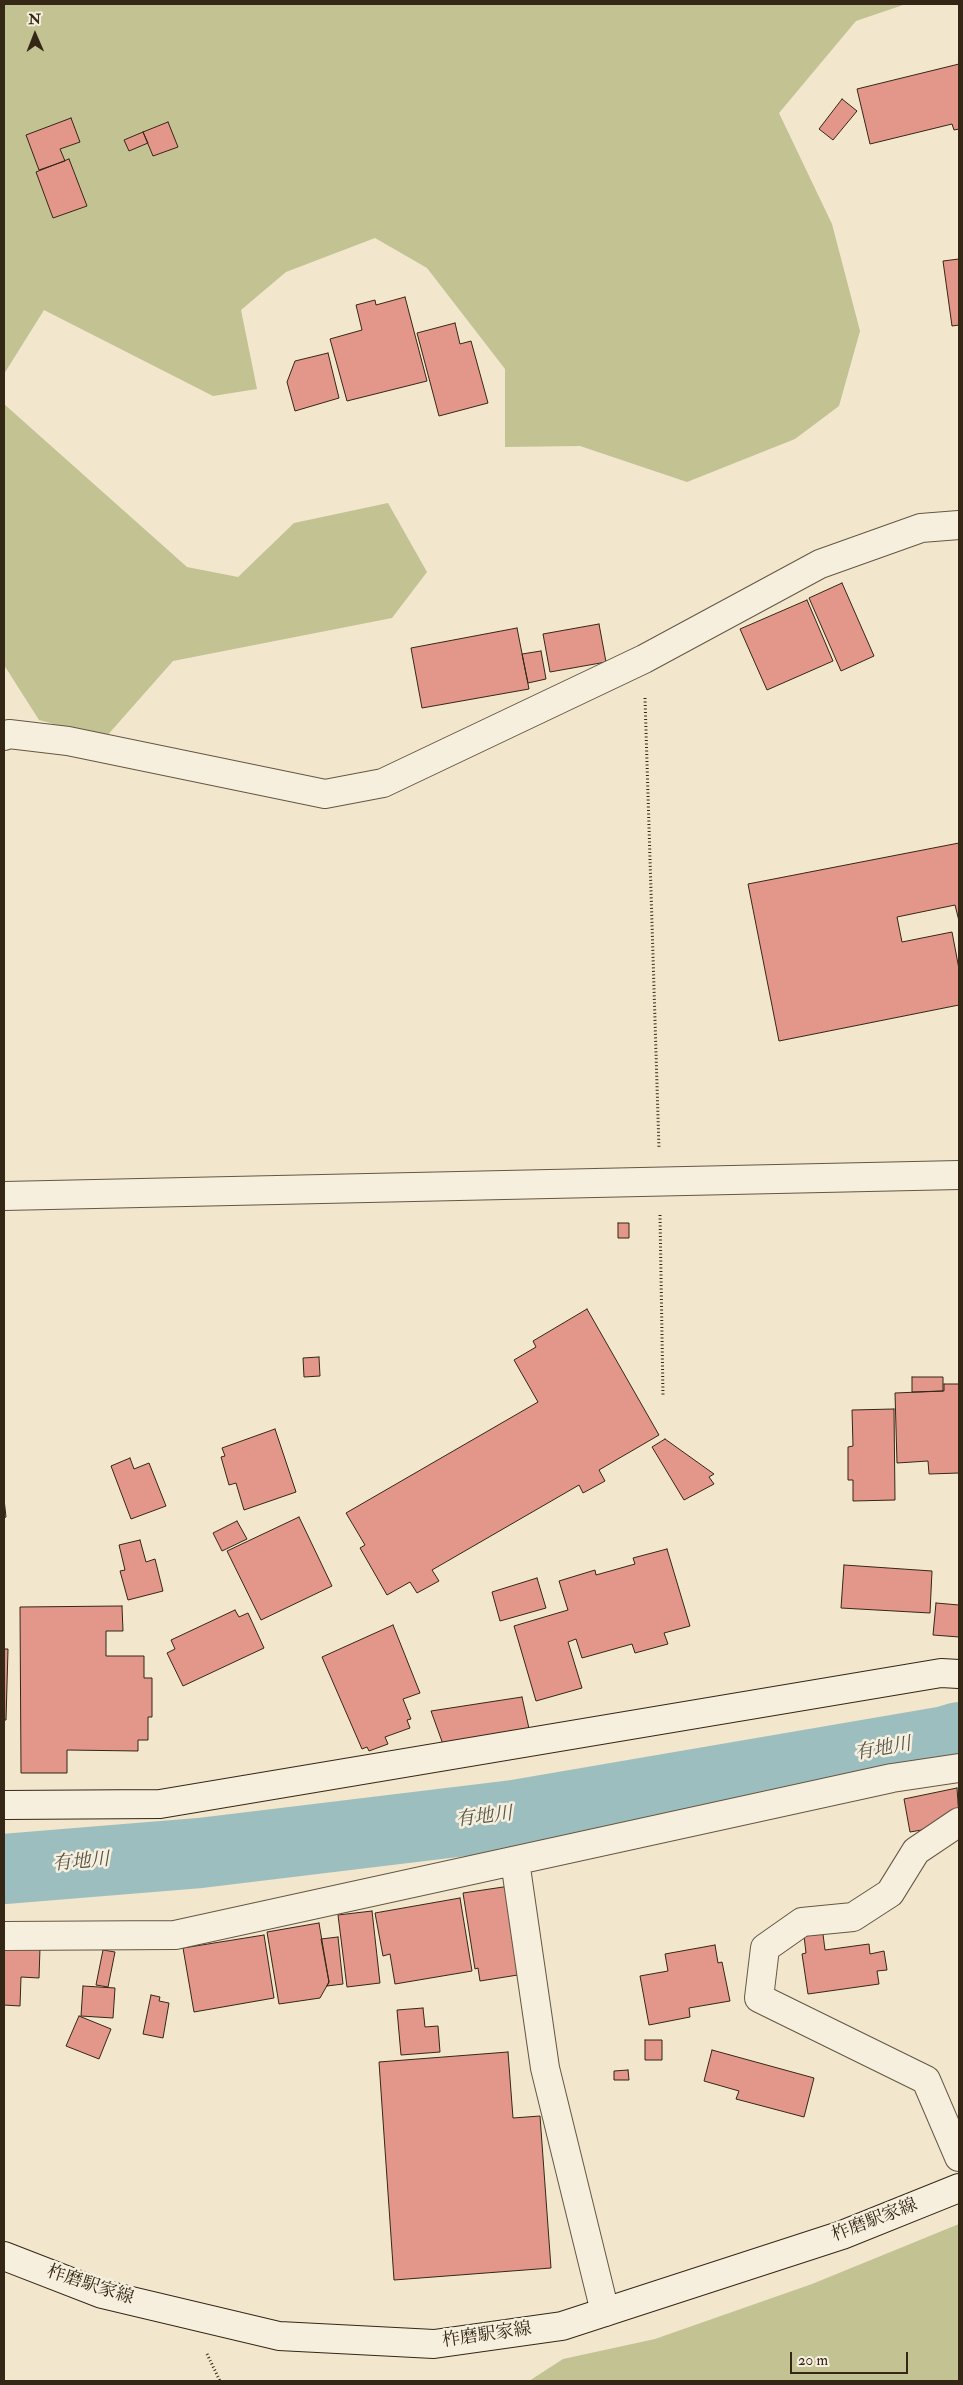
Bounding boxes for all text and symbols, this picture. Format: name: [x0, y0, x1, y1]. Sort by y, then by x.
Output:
north arrow: [10, 10, 60, 60]
text: N: [28, 11, 41, 28]
water label: 有地川: [853, 1734, 913, 1766]
water label: 有地川: [454, 1803, 514, 1833]
water label: 有地川: [52, 1849, 110, 1877]
street label: 柞磨駅家線: [829, 2195, 921, 2247]
street label: 柞磨駅家線: [44, 2262, 136, 2310]
street label: 柞磨駅家線: [441, 2319, 533, 2353]
scale bar: [793, 2342, 910, 2374]
text: 20 m: [798, 2351, 828, 2370]

